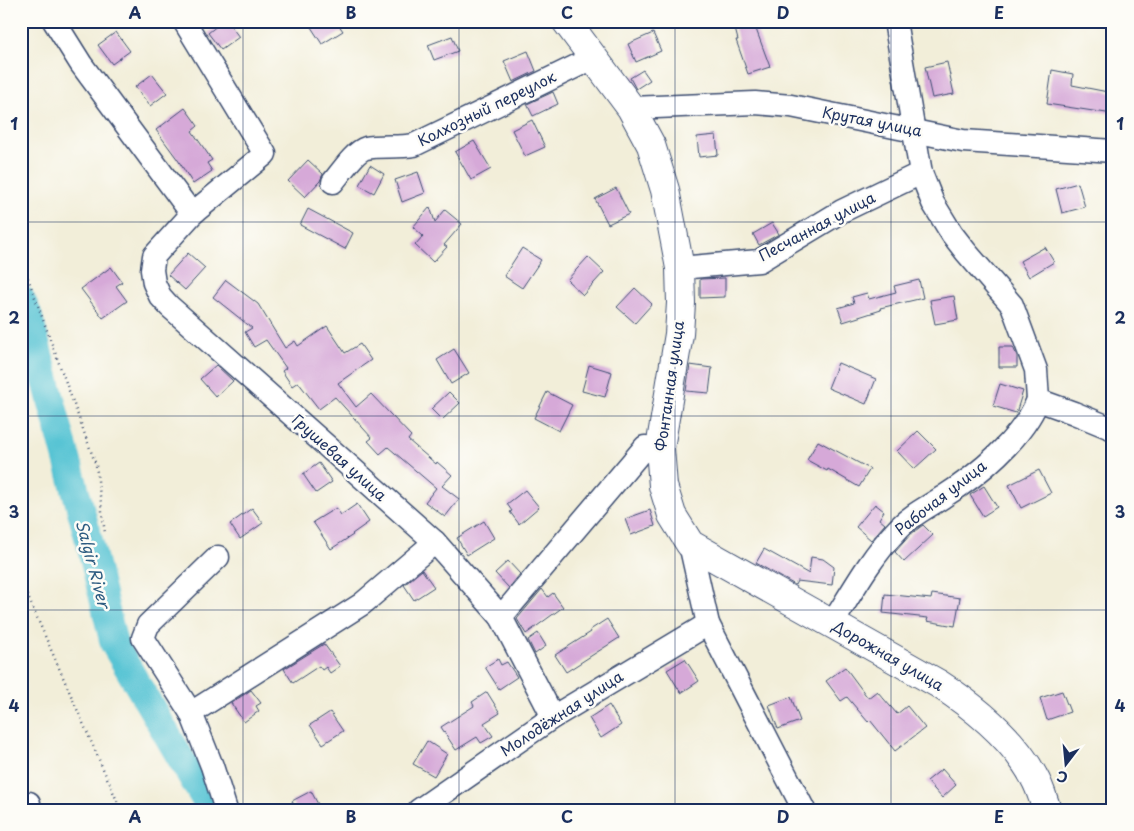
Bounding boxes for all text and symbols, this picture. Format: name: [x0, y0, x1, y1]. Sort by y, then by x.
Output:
text: A: [129, 0, 142, 24]
text: B: [346, 0, 357, 24]
text: C: [561, 0, 573, 24]
text: D: [777, 0, 789, 24]
text: E: [994, 0, 1004, 24]
street label: Колхозный переулок: [413, 64, 559, 151]
street label: Крутая улица: [820, 100, 925, 142]
text: 1: [10, 111, 18, 135]
text: 1: [1116, 111, 1124, 135]
street label: Песчанная улица: [754, 185, 879, 266]
text: 2: [8, 305, 20, 329]
text: 2: [1114, 305, 1126, 329]
street label: Фонтанная улица: [648, 318, 689, 453]
street label: Грушевая улица: [287, 408, 393, 506]
street label: Рабочая улица: [889, 453, 991, 540]
text: 3: [9, 499, 19, 523]
text: 3: [1115, 499, 1125, 523]
water label: Salgir River: [71, 517, 118, 612]
street label: Дорожная улица: [828, 613, 949, 696]
street label: Молодёжная улица: [495, 664, 628, 761]
text: 4: [9, 693, 20, 717]
text: 4: [1115, 693, 1126, 717]
north arrow: [1042, 738, 1092, 788]
text: С: [1054, 765, 1070, 789]
text: A: [129, 804, 142, 828]
text: B: [346, 804, 357, 828]
text: C: [561, 804, 573, 828]
text: D: [777, 804, 789, 828]
text: E: [994, 804, 1004, 828]

